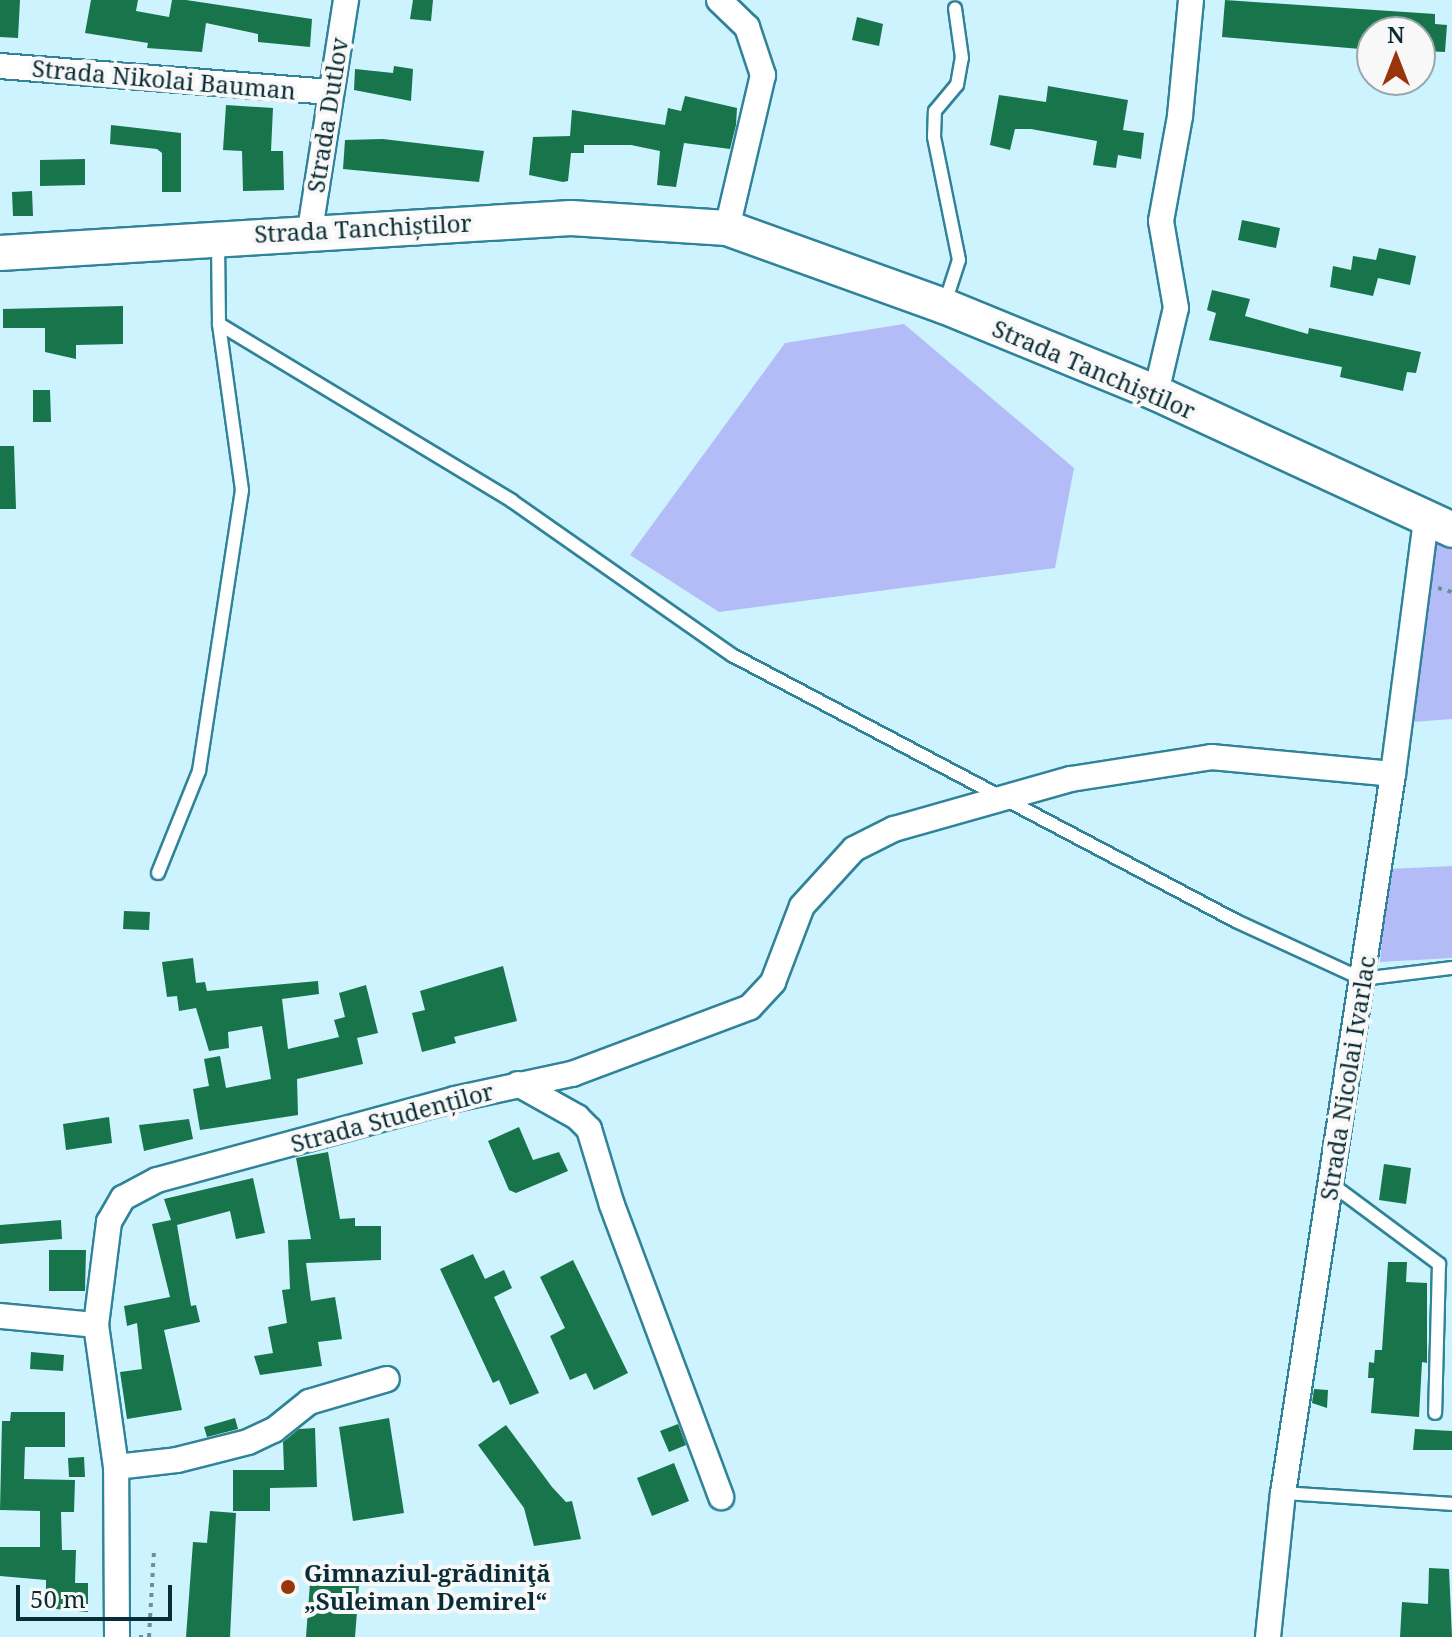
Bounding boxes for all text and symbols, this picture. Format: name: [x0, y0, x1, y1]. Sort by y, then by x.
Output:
north arrow: [1356, 16, 1436, 96]
text: N: [1387, 19, 1405, 49]
street label: Strada Dutlov: [301, 35, 353, 195]
street label: Strada Nikolai Bauman: [31, 53, 297, 105]
street label: Strada Tanchiștilor: [254, 208, 472, 248]
street label: Strada Tanchiștilor: [988, 313, 1200, 425]
street label: Strada Nicolai Ivarlac: [1313, 954, 1381, 1202]
street label: Strada Studenților: [287, 1076, 497, 1158]
place label: Gimnaziul-grădiniţă „Suleiman Demirel“: [304, 1559, 551, 1615]
scale bar: [20, 1569, 176, 1619]
marker: Gimnaziul-grădiniţă „Suleiman Demirel“: [279, 1578, 297, 1596]
text: 50 m: [30, 1582, 86, 1615]

